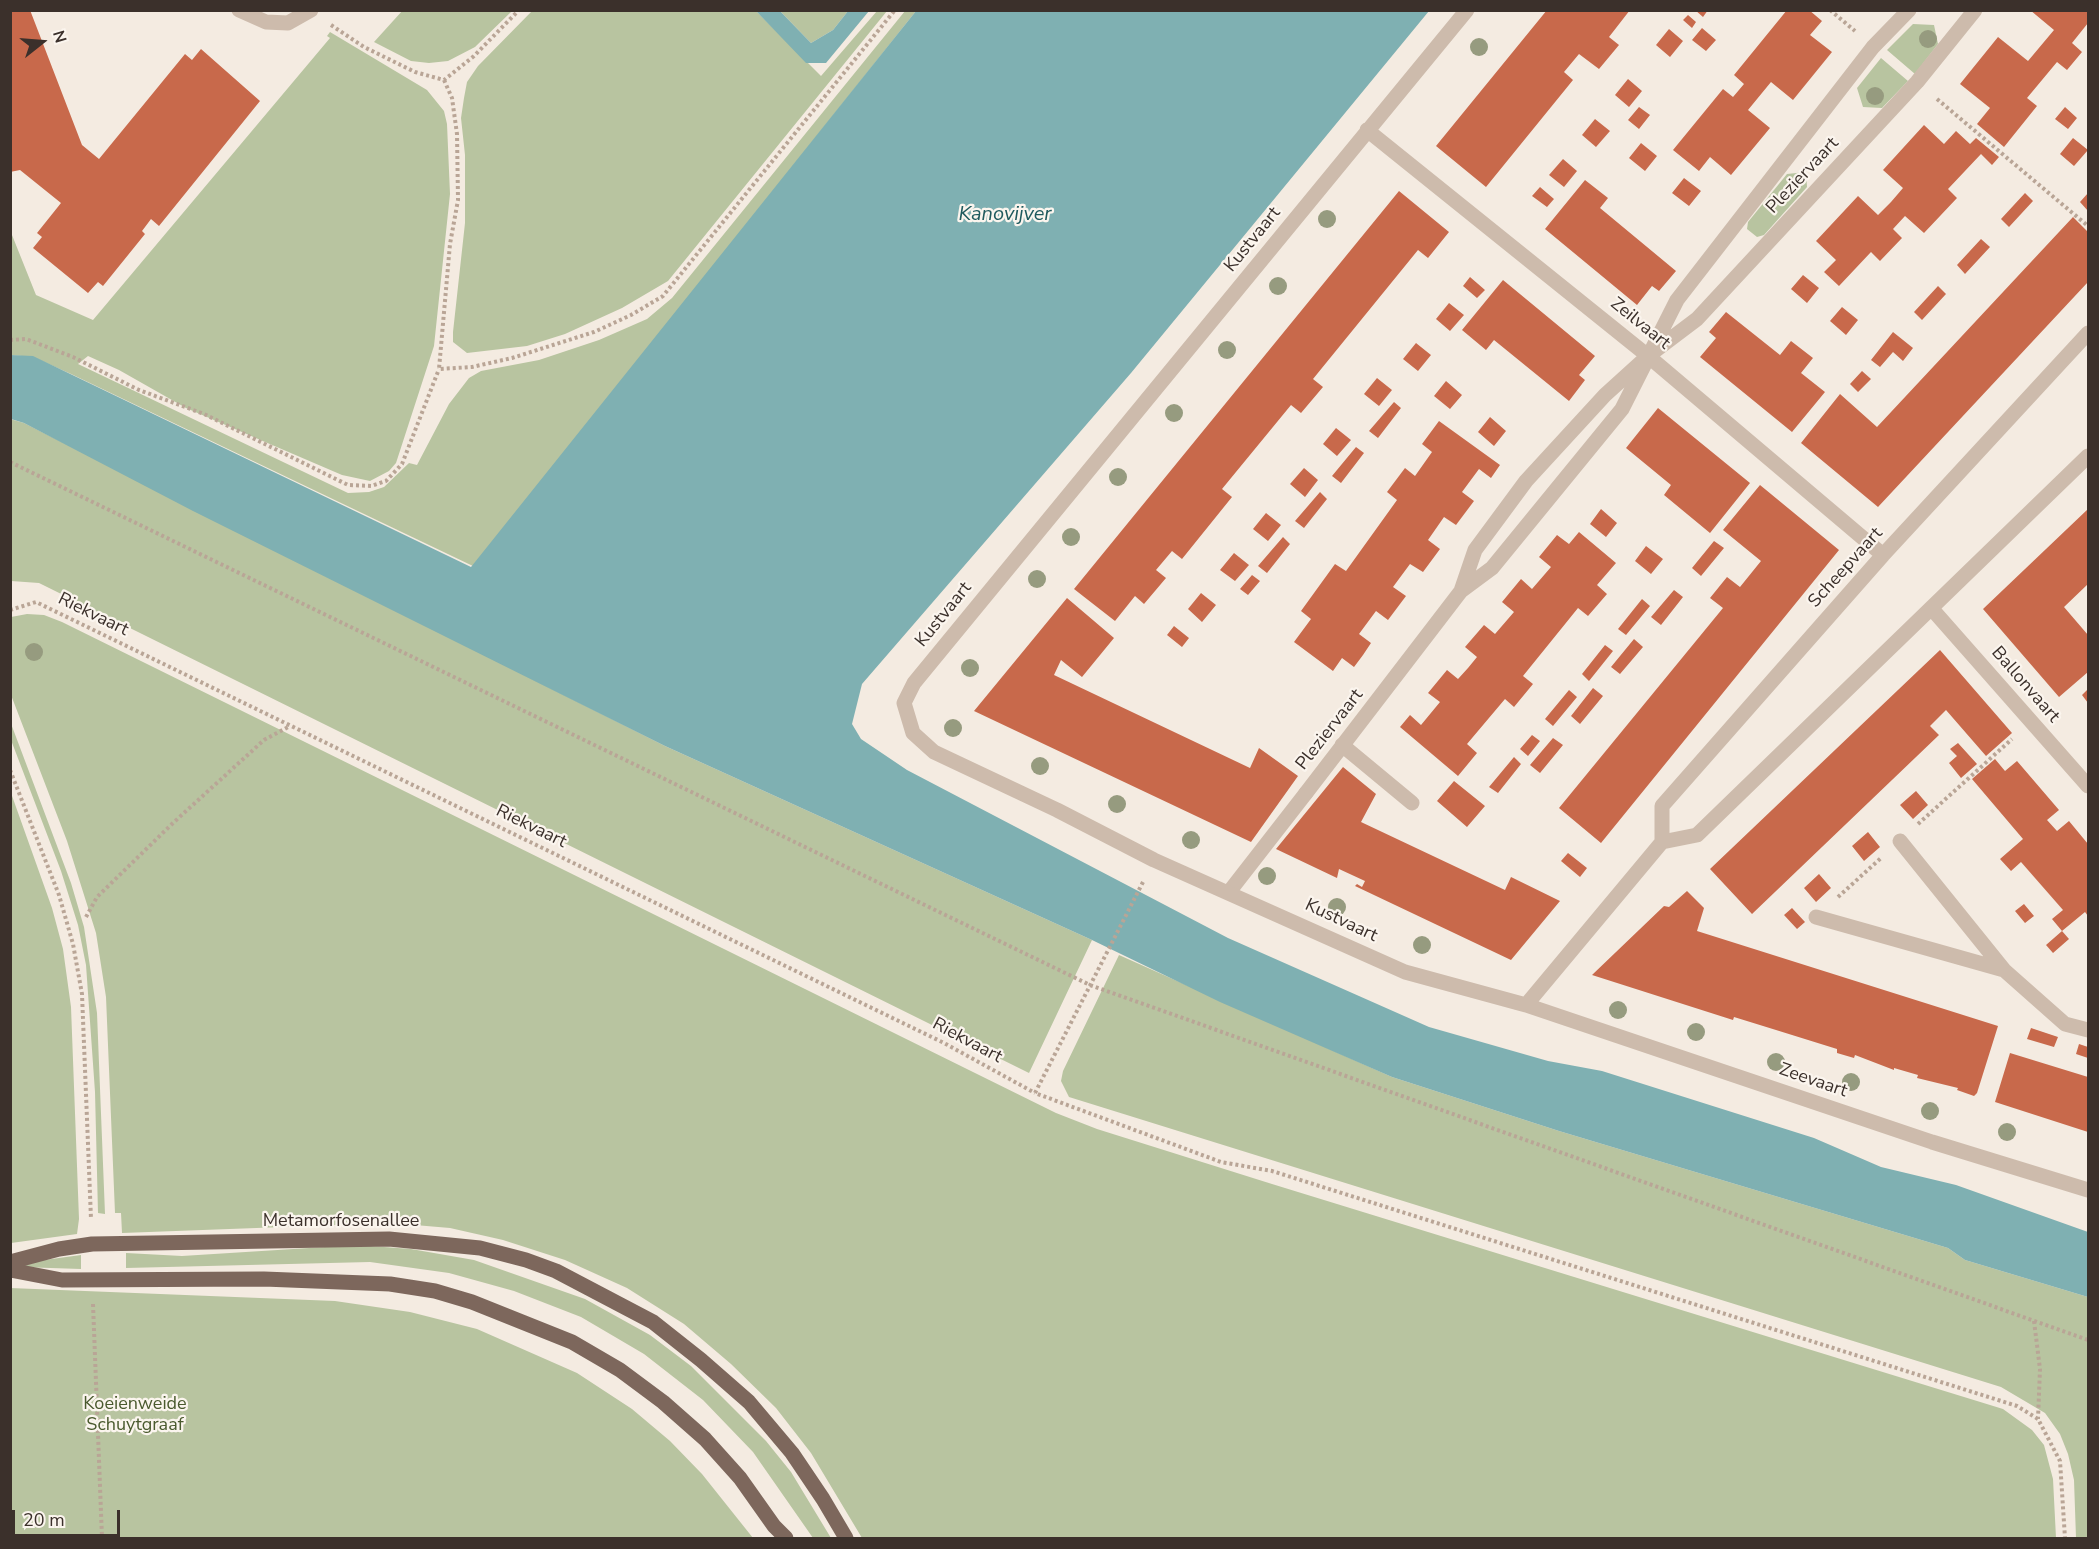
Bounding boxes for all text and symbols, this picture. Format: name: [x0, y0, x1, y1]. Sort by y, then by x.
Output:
north arrow: [12, 12, 72, 72]
text: N: [47, 28, 71, 46]
street label: Pleziervaart: [1762, 133, 1844, 219]
water label: Kanovijver: [958, 203, 1052, 227]
street label: Kustvaart: [1220, 203, 1286, 277]
street label: Zeilvaart: [1606, 293, 1674, 355]
street label: Scheepvaart: [1804, 523, 1888, 613]
street label: Kustvaart: [911, 578, 977, 652]
street label: Riekvaart: [54, 589, 132, 641]
street label: Ballonvaart: [1986, 643, 2064, 727]
street label: Pleziervaart: [1292, 685, 1368, 775]
street label: Riekvaart: [492, 801, 570, 853]
street label: Kustvaart: [1301, 895, 1381, 947]
street label: Riekvaart: [928, 1014, 1006, 1068]
street label: Zeevaart: [1776, 1059, 1850, 1103]
street label: Metamorfosenallee: [263, 1211, 419, 1233]
park label: Koeienweide Schuytgraaf: [83, 1394, 187, 1436]
scale bar: [15, 1498, 123, 1536]
text: 20 m: [23, 1508, 65, 1532]

